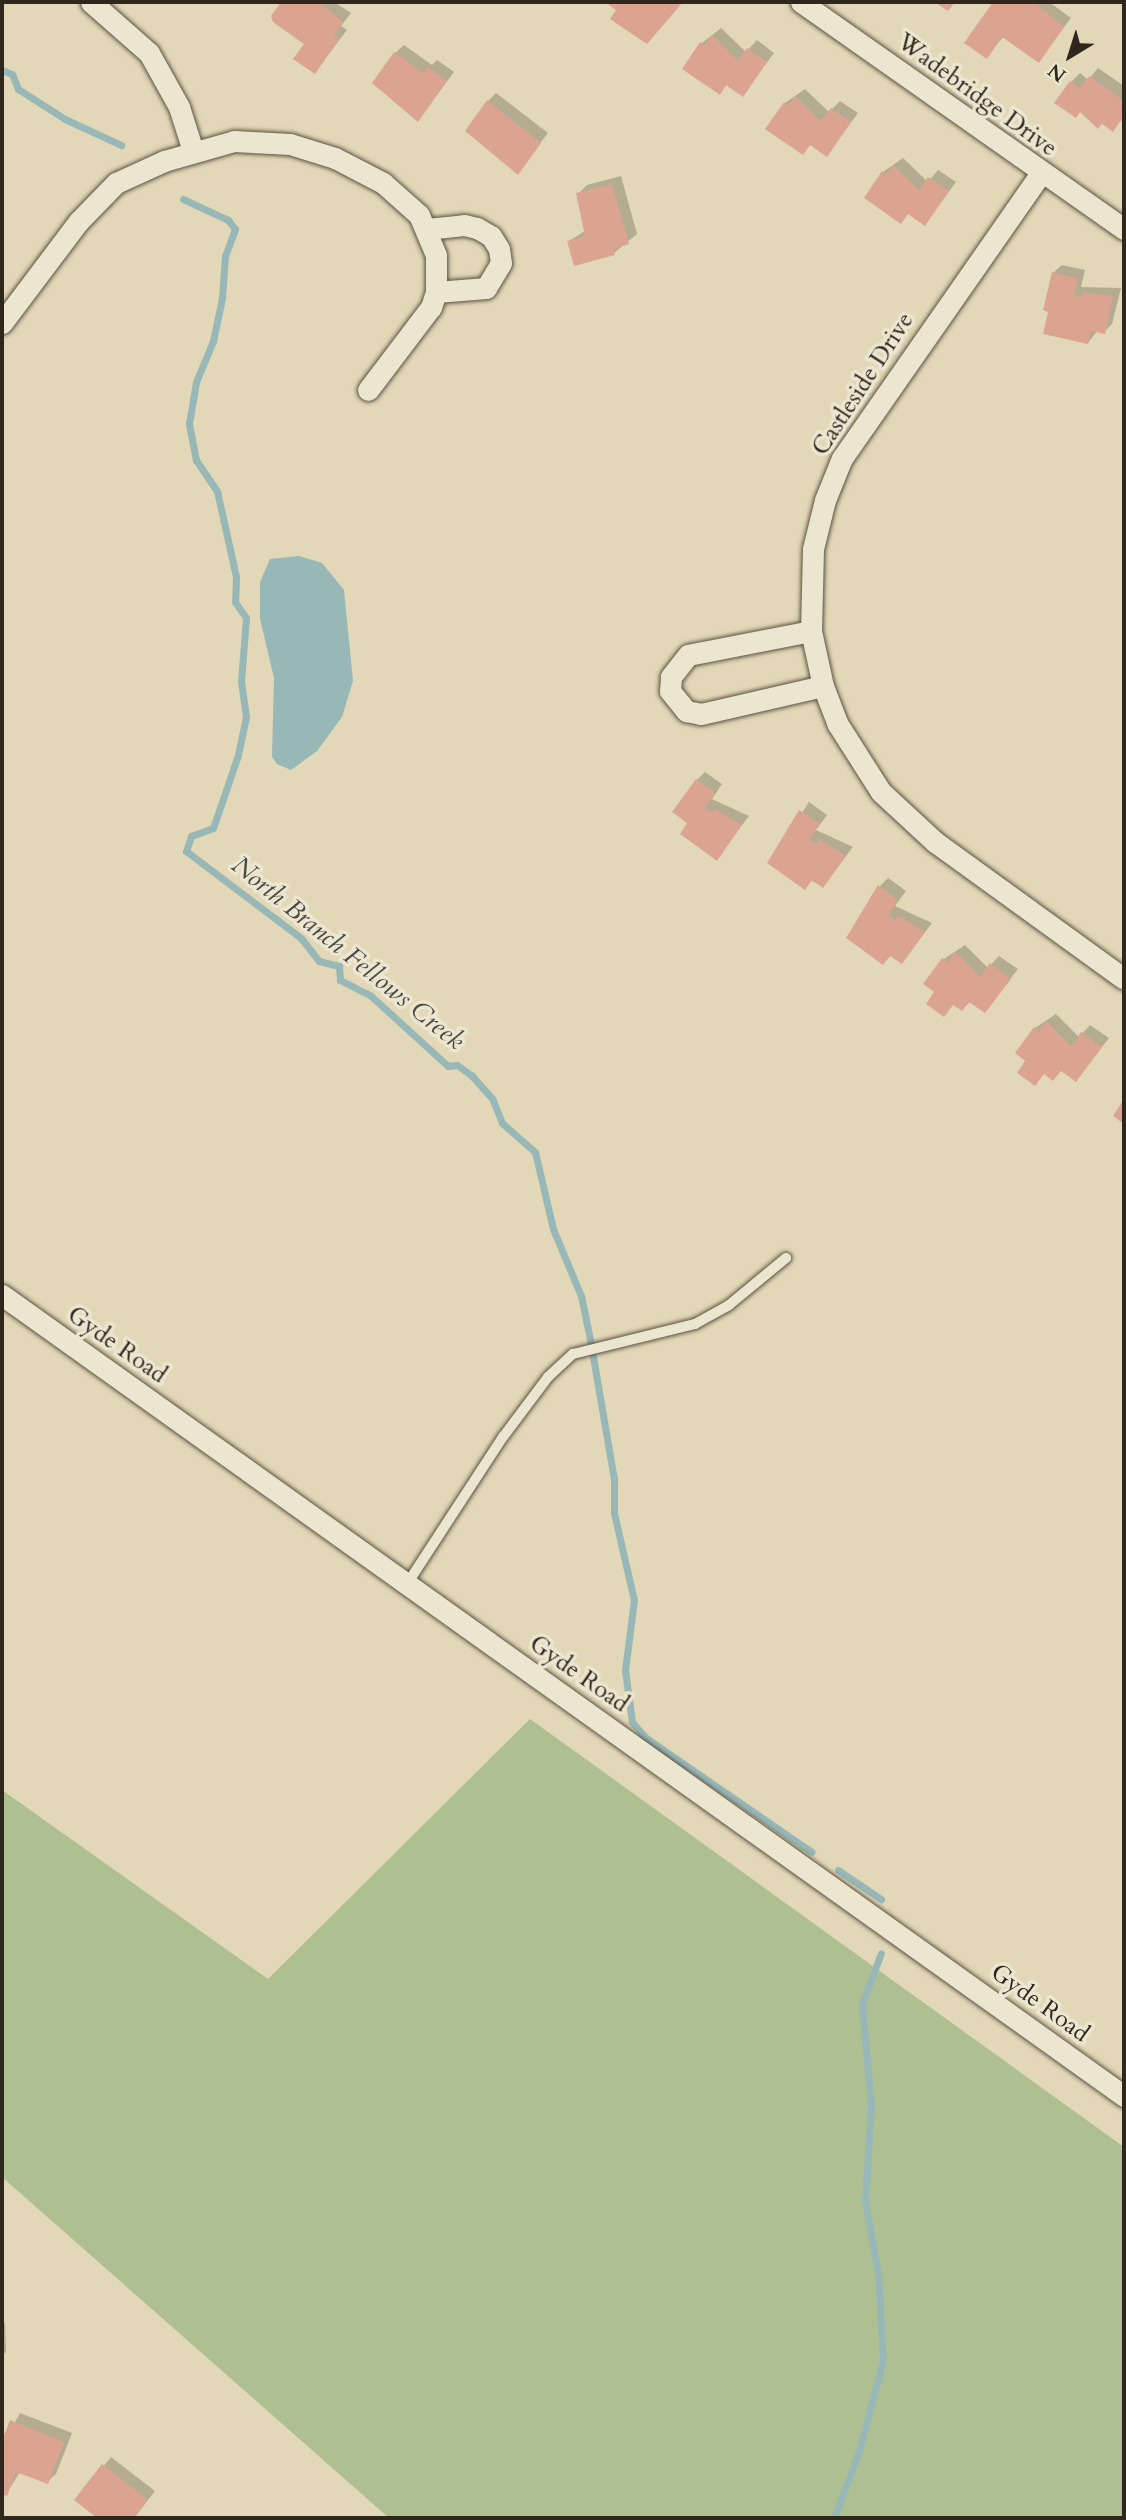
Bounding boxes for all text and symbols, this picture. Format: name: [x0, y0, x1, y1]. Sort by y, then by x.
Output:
north arrow: [1035, 21, 1105, 91]
street label: Wadebridge Drive: [891, 27, 1063, 163]
text: N: [1043, 57, 1072, 88]
street label: Castleside Drive: [806, 307, 920, 461]
water label: North Branch Fellows Creek: [225, 850, 471, 1056]
street label: Gyde Road: [62, 1300, 172, 1390]
street label: Gyde Road: [524, 1629, 634, 1719]
street label: Gyde Road: [985, 1958, 1095, 2048]

